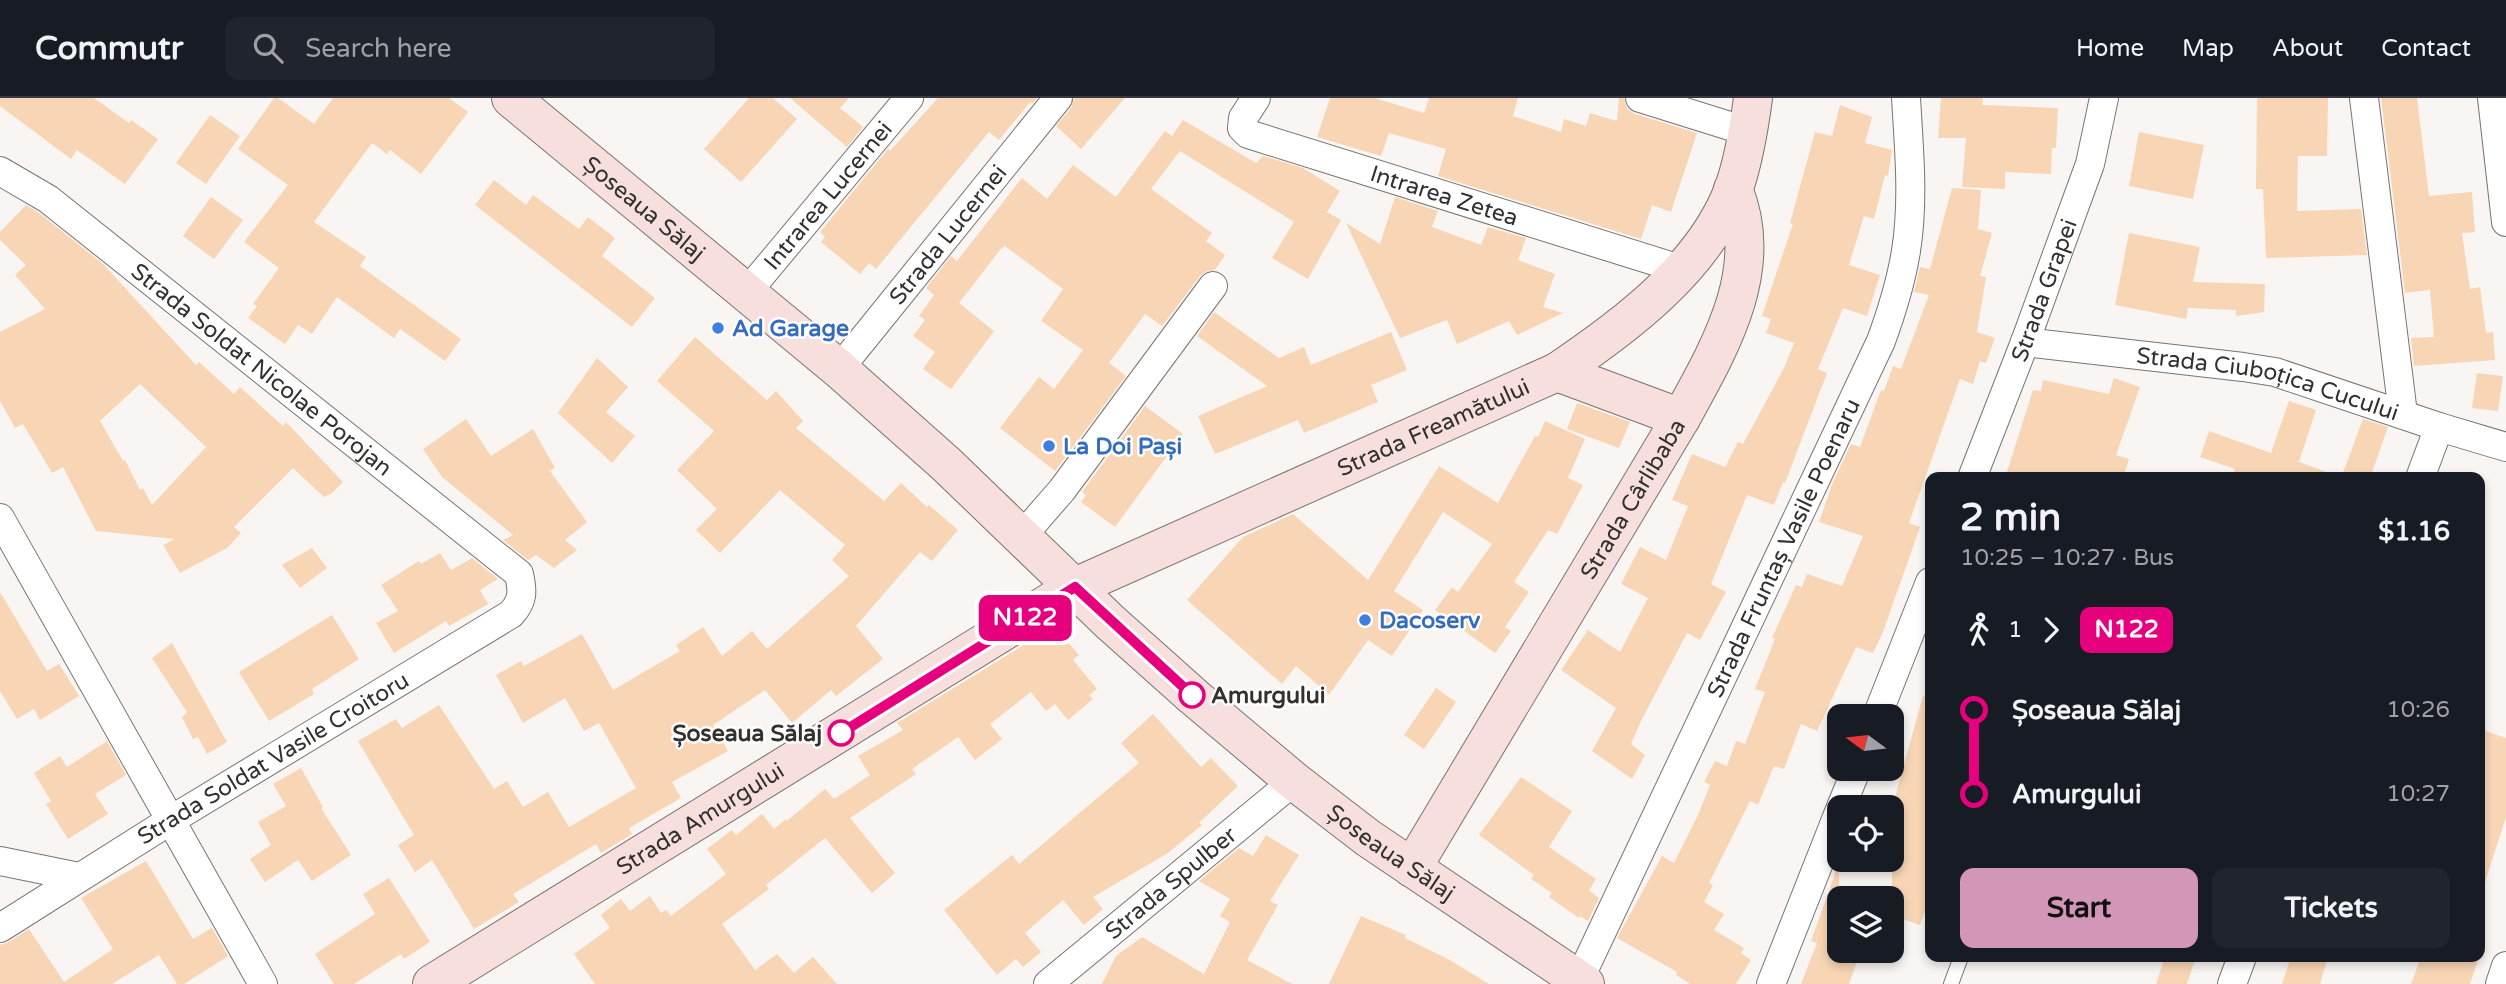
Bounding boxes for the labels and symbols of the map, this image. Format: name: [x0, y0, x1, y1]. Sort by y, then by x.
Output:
street label: Intrarea Lucernei: [758, 116, 899, 276]
street label: Șoseaua Sălaj: [577, 151, 710, 267]
street label: Strada Lucernei: [884, 159, 1013, 311]
street label: Intrarea Zetea: [1367, 160, 1521, 233]
street label: Strada Grapei: [2006, 215, 2084, 366]
street label: Strada Soldat Nicolae Porojan: [125, 258, 397, 482]
place label: Ad Garage: [732, 315, 849, 343]
marker: Ad Garage: [710, 320, 726, 336]
street label: Strada Ciuboțica Cucului: [2135, 342, 2402, 427]
street label: Strada Freamătului: [1333, 373, 1534, 483]
street label: Strada Fruntaș Vasile Poenaru: [1702, 394, 1867, 702]
street label: Strada Cârlibaba: [1575, 414, 1692, 585]
place label: La Doi Pași: [1063, 433, 1182, 461]
marker: La Doi Pași: [1041, 438, 1057, 454]
line badge: N122: [976, 595, 1074, 641]
place label: Dacoserv: [1379, 607, 1481, 635]
marker: Dacoserv: [1357, 612, 1373, 628]
street label: Strada Soldat Vasile Croitoru: [133, 667, 414, 851]
marker: Amurgului: [1179, 682, 1205, 708]
place label: Amurgului: [1211, 682, 1326, 710]
north arrow: [1827, 704, 1904, 780]
place label: Șoseaua Sălaj: [672, 720, 822, 748]
marker: Șoseaua Sălaj: [828, 720, 854, 746]
street label: Strada Amurgului: [611, 757, 790, 882]
street label: Șoseaua Sălaj: [1321, 799, 1460, 907]
street label: Strada Spulber: [1100, 821, 1243, 946]

